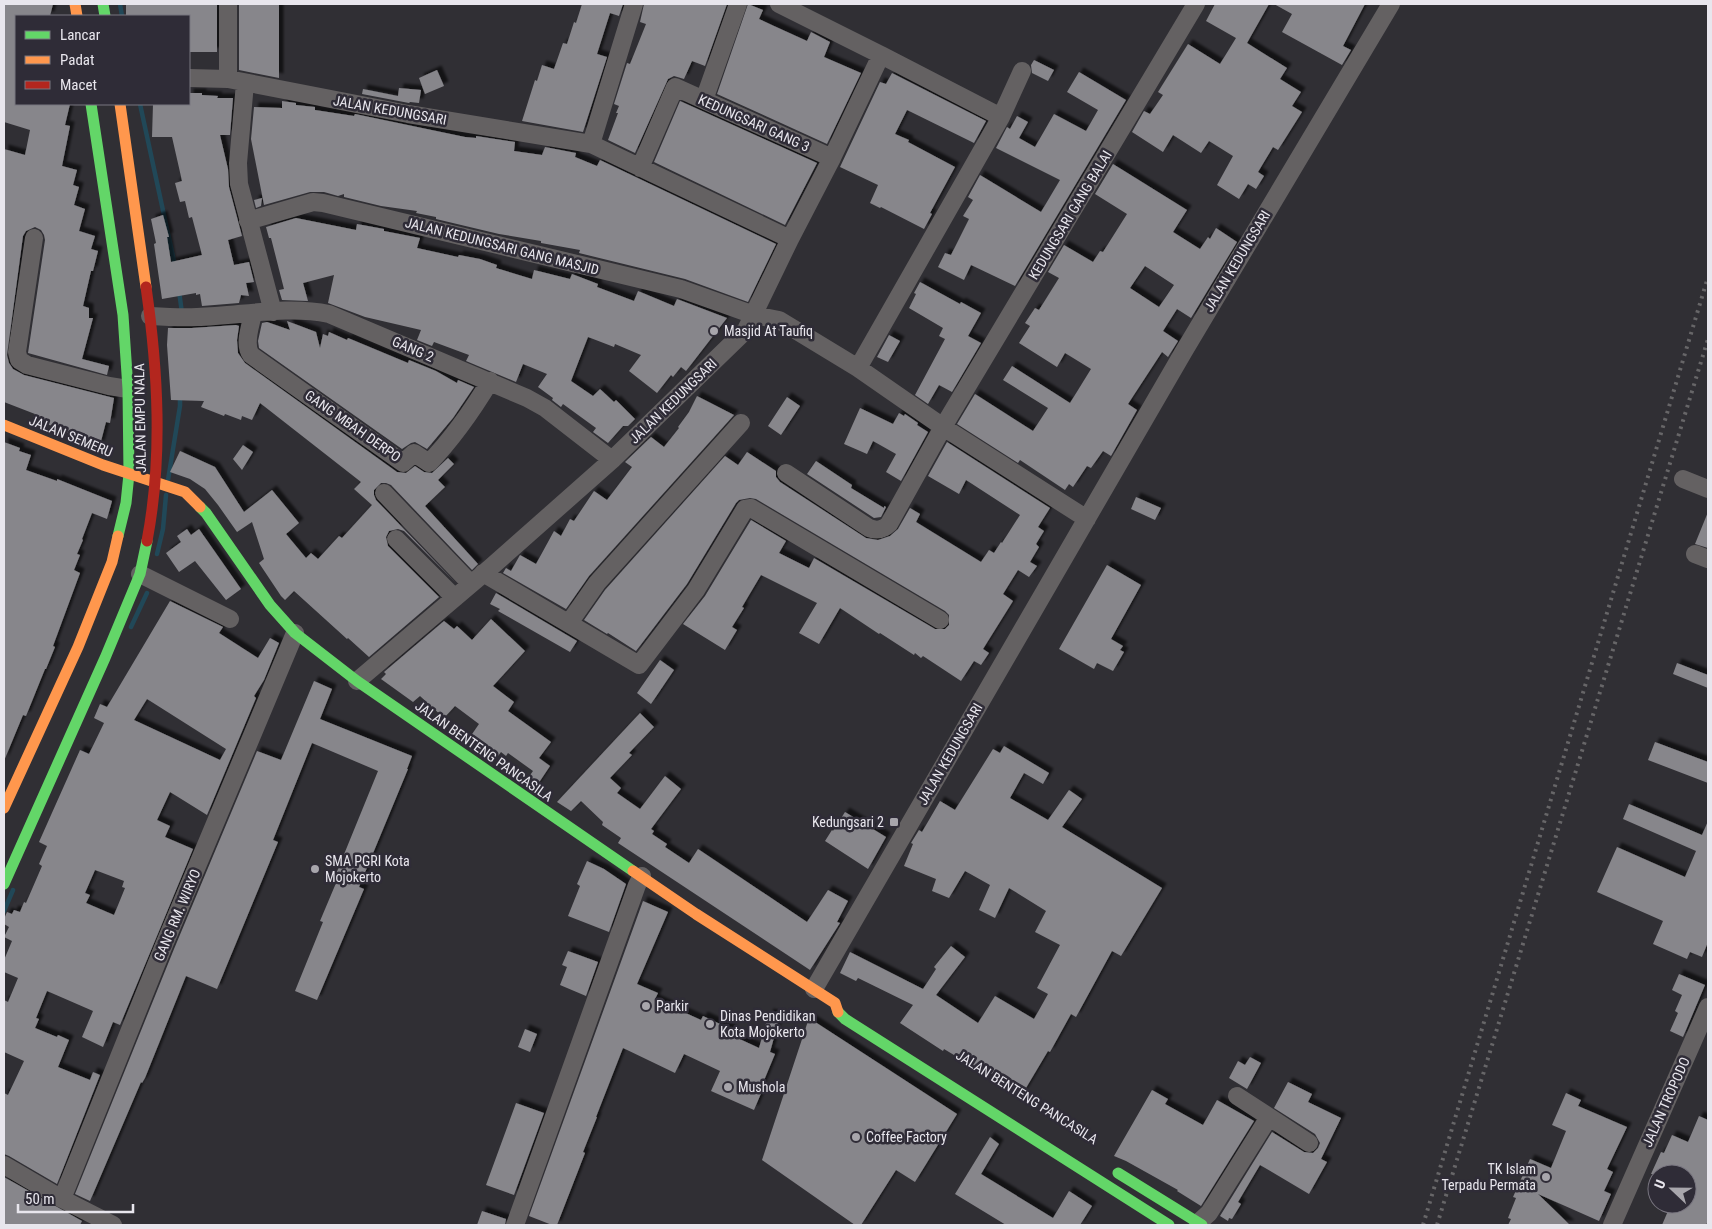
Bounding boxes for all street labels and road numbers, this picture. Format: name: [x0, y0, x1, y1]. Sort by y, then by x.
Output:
street label: KEDUNGSARI GANG 3: [696, 91, 812, 155]
street label: JALAN KEDUNGSARI: [332, 92, 448, 128]
street label: KEDUNGSARI GANG BALAI: [1025, 148, 1115, 282]
street label: JALAN KEDUNGSARI: [1200, 208, 1274, 314]
street label: JALAN KEDUNGSARI GANG MASJID: [403, 214, 601, 278]
street label: GANG 2: [390, 333, 436, 365]
street label: JALAN KEDUNGSARI: [626, 355, 720, 447]
street label: JALAN EMPU NALA: [131, 363, 149, 473]
street label: GANG MBAH DERPO: [302, 387, 404, 465]
street label: JALAN SEMERU: [27, 412, 115, 460]
street label: JALAN BENTENG PANCASILA: [412, 697, 556, 805]
street label: JALAN KEDUNGSARI: [914, 700, 986, 808]
street label: GANG RM. WIRYO: [150, 867, 204, 963]
street label: JALAN BENTENG PANCASILA: [953, 1047, 1101, 1147]
street label: JALAN TROPODO: [1639, 1054, 1693, 1150]

